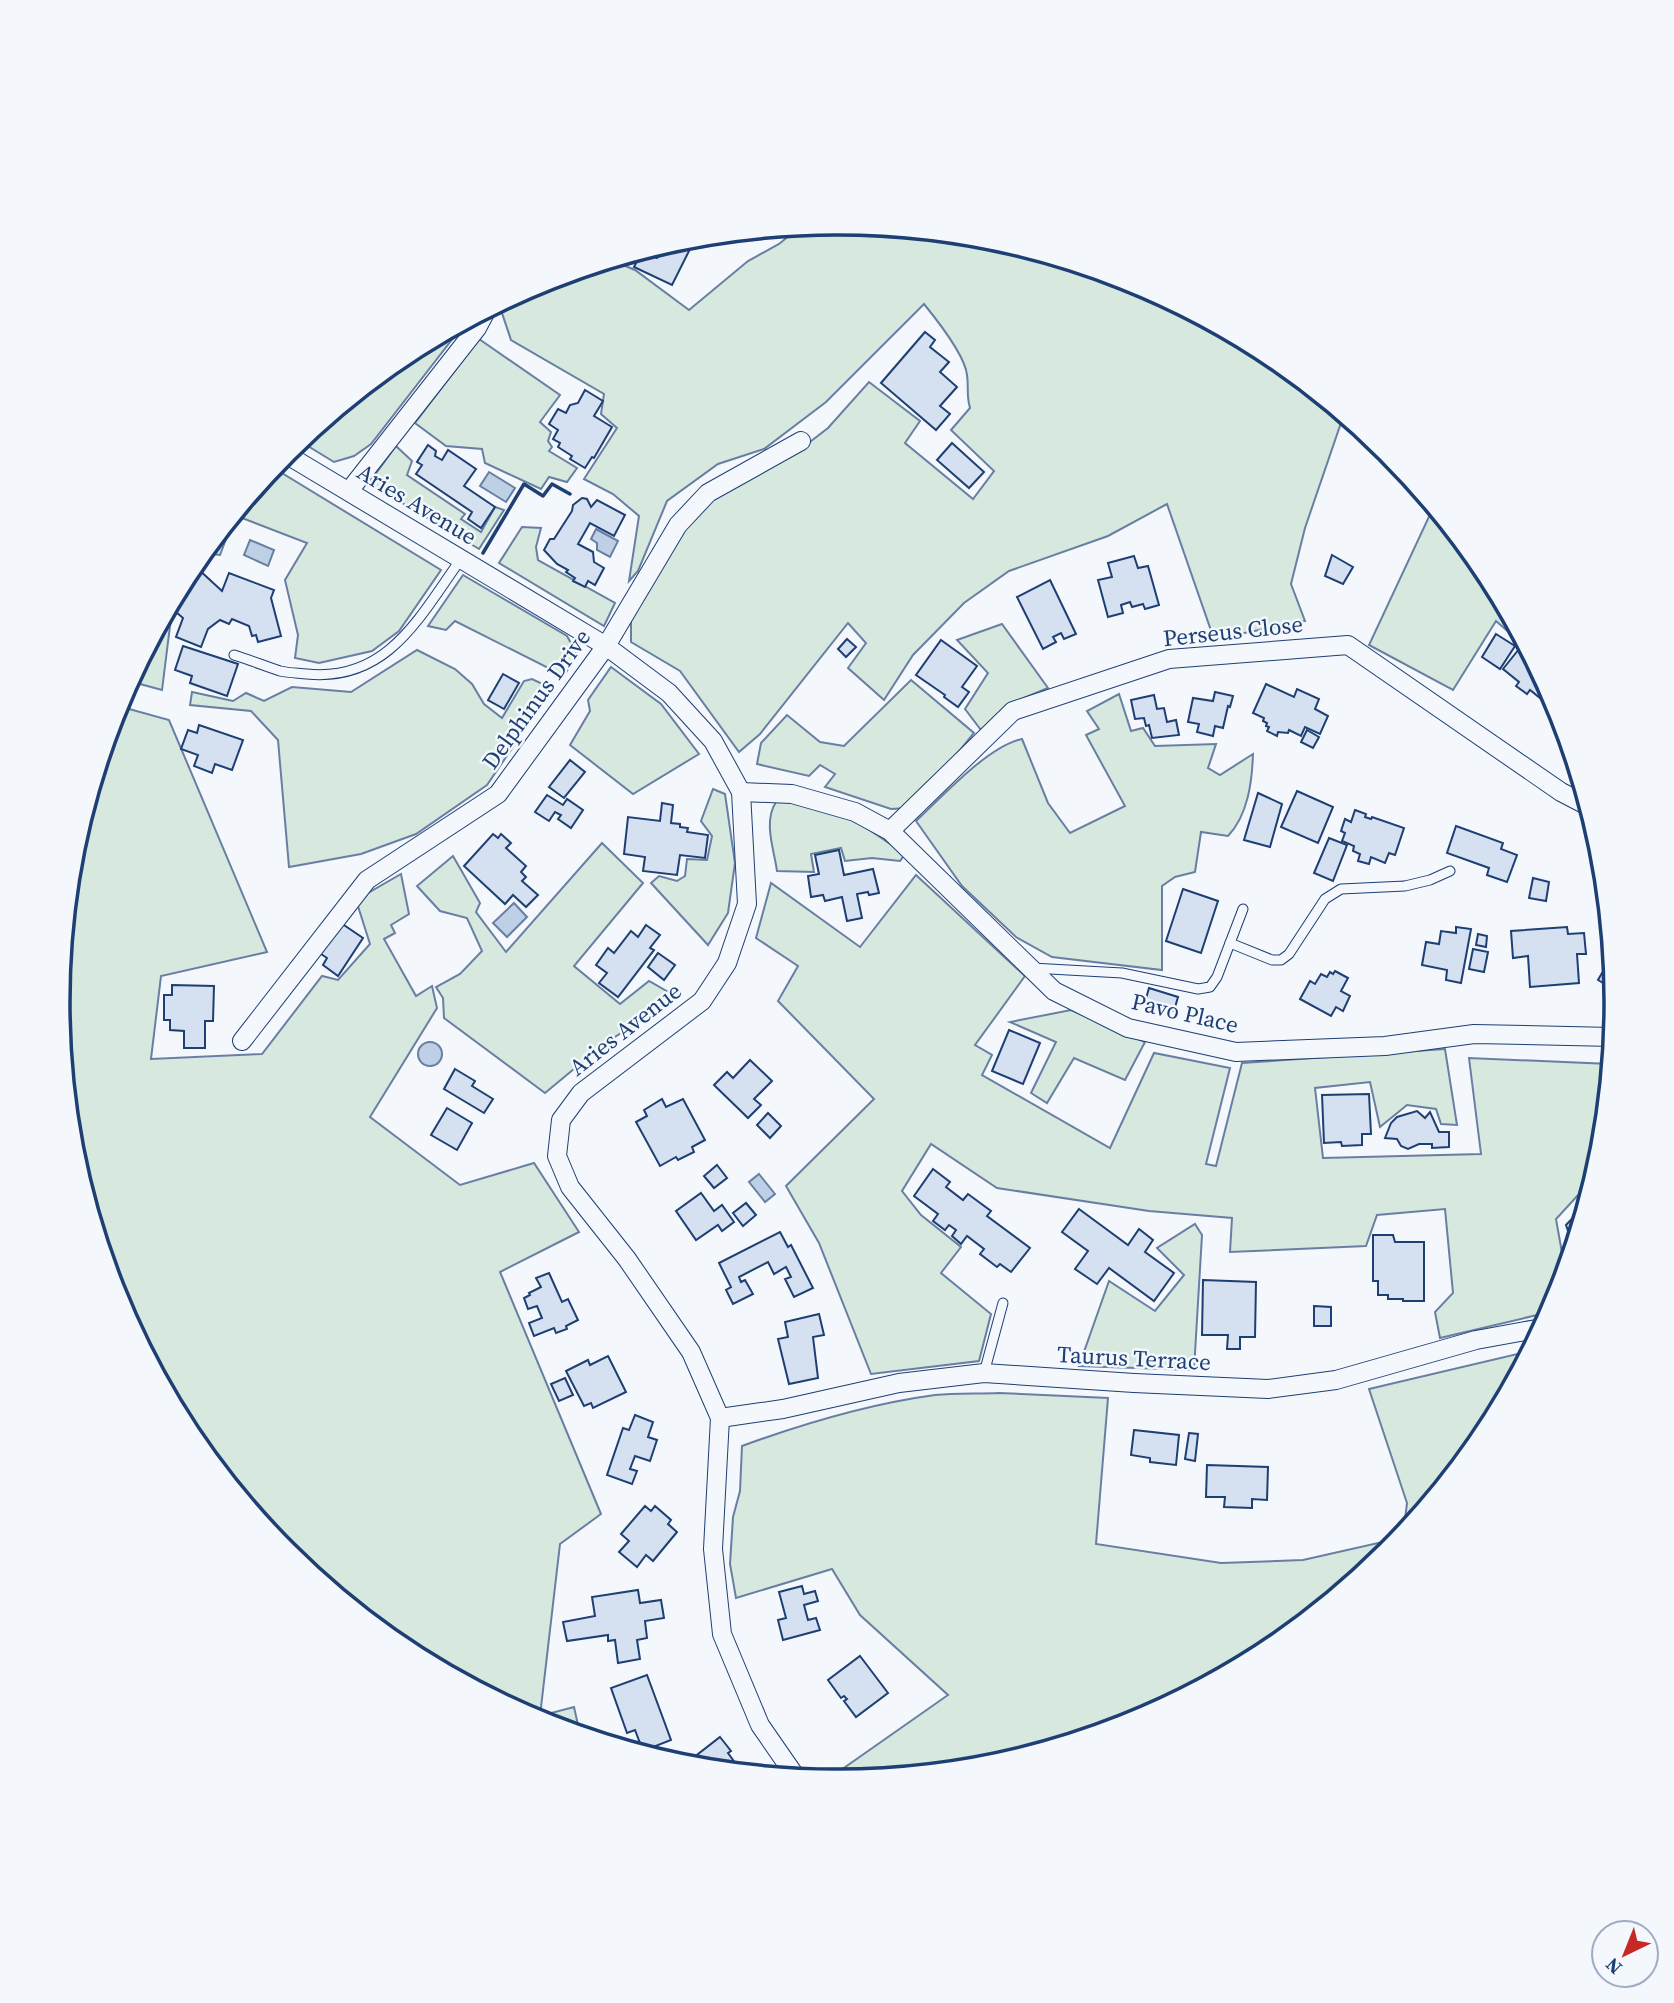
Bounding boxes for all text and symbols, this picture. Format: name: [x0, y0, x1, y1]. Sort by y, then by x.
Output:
street label: Aries Avenue: [351, 456, 483, 552]
street label: Perseus Close: [1161, 608, 1305, 654]
street label: Delphinus Drive: [474, 622, 598, 776]
street label: Aries Avenue: [562, 975, 688, 1083]
street label: Pavo Place: [1128, 985, 1242, 1041]
street label: Taurus Terrace: [1056, 1338, 1212, 1378]
north arrow: [1590, 1919, 1660, 1989]
text: N: [1599, 1952, 1627, 1981]

